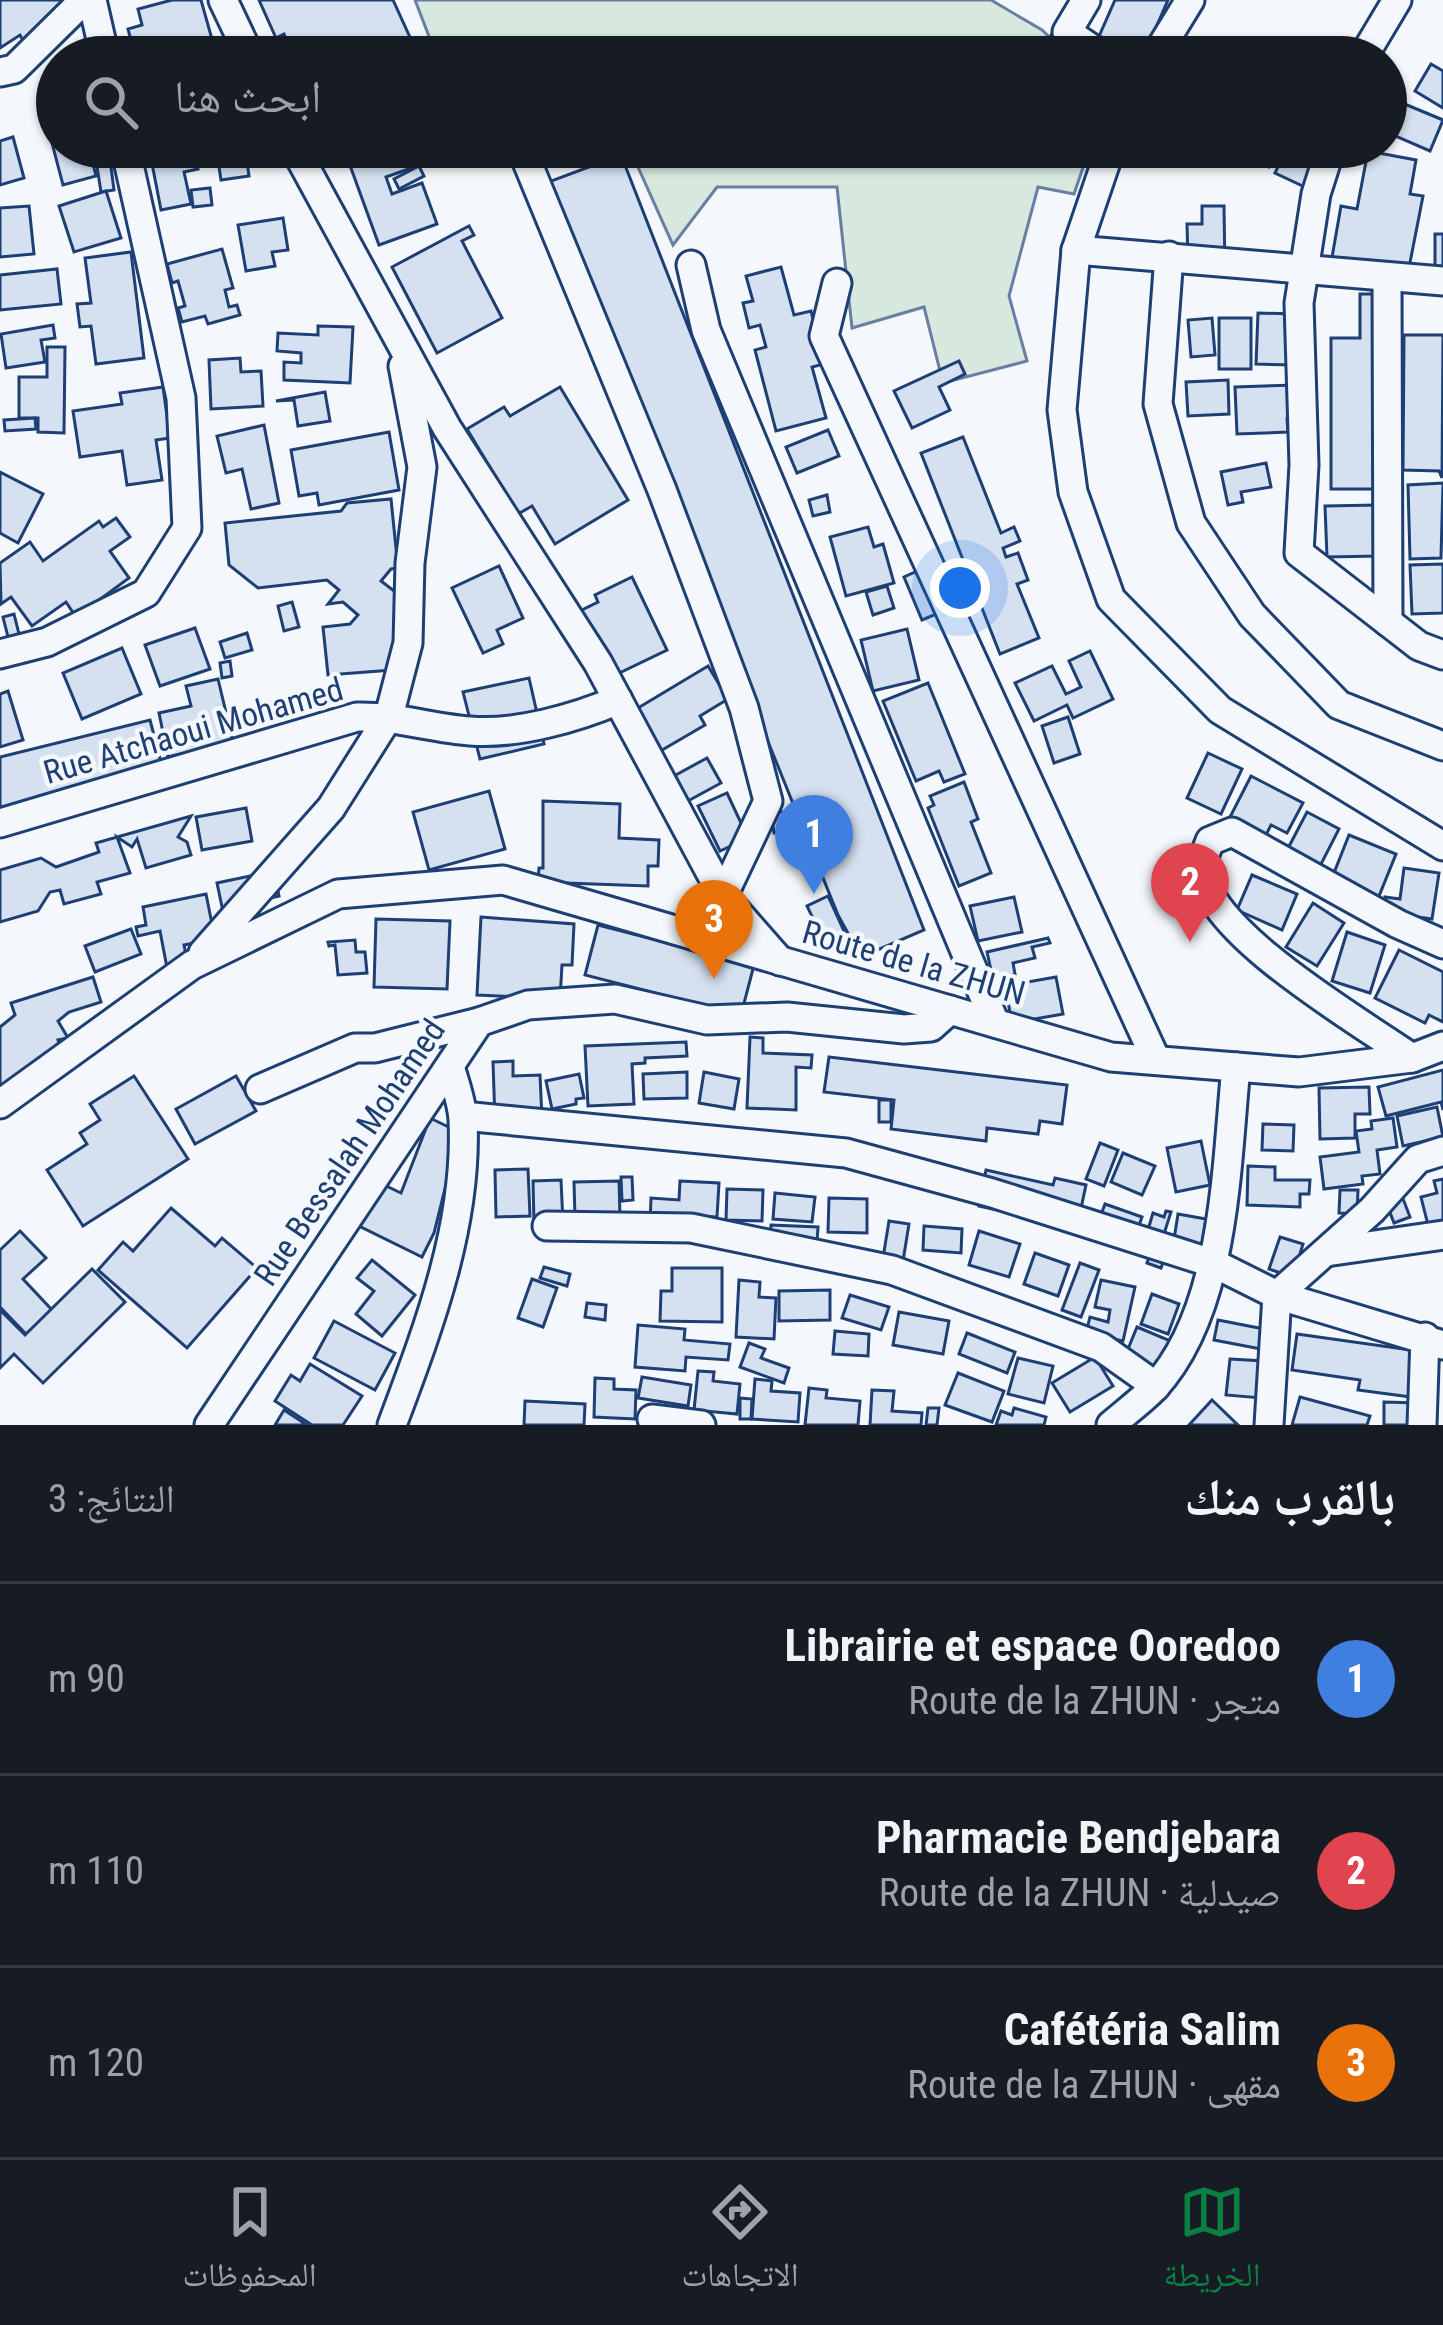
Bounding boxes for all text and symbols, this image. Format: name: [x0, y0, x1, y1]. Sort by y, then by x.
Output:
search box: [36, 36, 1407, 168]
icon: search: [78, 69, 144, 135]
text: ابحث هنا: [174, 70, 322, 123]
your location: [930, 558, 990, 618]
street label: Rue Atchaoui Mohamed: [39, 669, 347, 792]
pin: 1: [775, 795, 853, 894]
pin: 2: [1151, 843, 1229, 942]
pin: 3: [675, 880, 753, 979]
street label: Route de la ZHUN: [798, 912, 1030, 1013]
street label: Rue Bessalah Mohamed: [246, 1012, 453, 1293]
text: بالقرب منك: [1184, 1468, 1395, 1527]
text: النتائج: 3: [48, 1476, 175, 1522]
text: Librairie et espace Ooredoo: [785, 1619, 1281, 1672]
text: 90 m: [48, 1656, 125, 1702]
text: 1: [1346, 1656, 1366, 1702]
text: متجر · Route de la ZHUN: [908, 1678, 1281, 1724]
text: Pharmacie Bendjebara: [876, 1811, 1281, 1864]
text: 110 m: [48, 1848, 144, 1894]
text: 2: [1346, 1848, 1366, 1894]
text: صيدلية · Route de la ZHUN: [879, 1870, 1281, 1916]
text: Cafétéria Salim: [1004, 2003, 1281, 2056]
text: 120 m: [48, 2040, 144, 2086]
text: 3: [1346, 2040, 1366, 2086]
text: مقهى · Route de la ZHUN: [907, 2062, 1281, 2108]
tab: المحفوظات: [182, 2179, 317, 2307]
tab: الاتجاهات: [681, 2179, 799, 2307]
tab: الخريطة: [1163, 2179, 1261, 2307]

